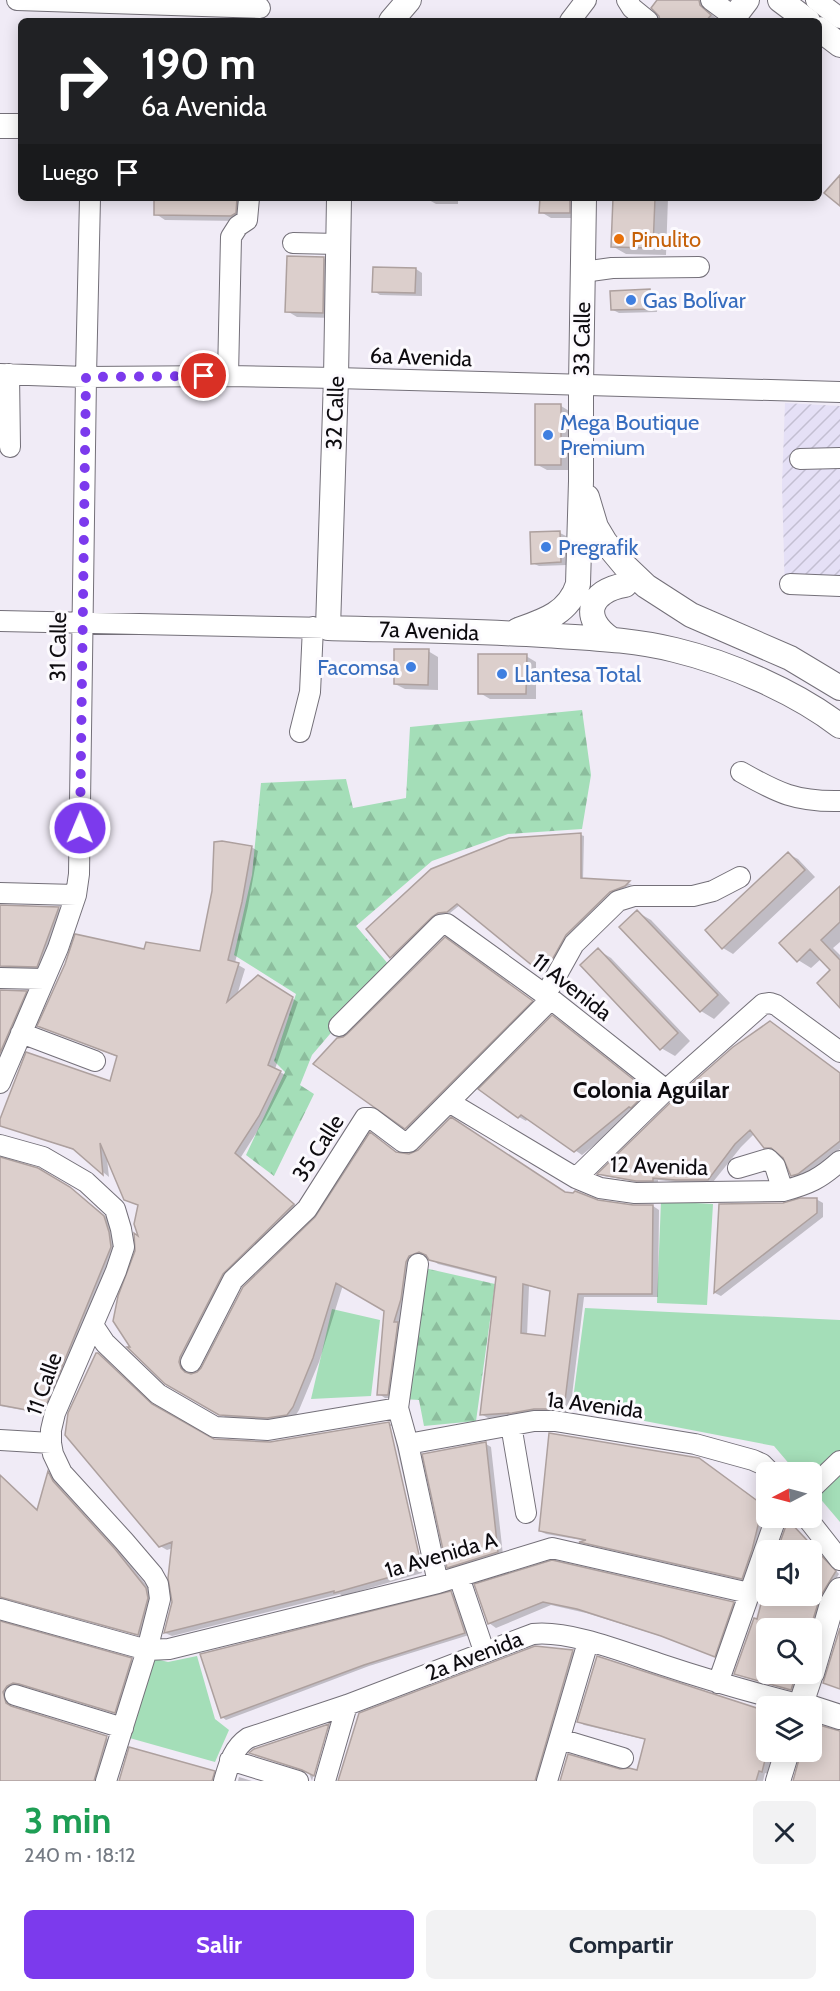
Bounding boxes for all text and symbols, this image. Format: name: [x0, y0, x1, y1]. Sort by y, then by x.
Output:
text: 190 m: [141, 38, 256, 90]
icon: right: [42, 42, 120, 120]
text: 6a Avenida: [141, 90, 267, 123]
icon: arrive: [111, 156, 144, 189]
text: Luego: [42, 159, 99, 186]
place label: Pinulito: [631, 226, 701, 253]
marker: Pinulito: [612, 232, 626, 246]
place label: Gas Bolívar: [643, 287, 746, 314]
marker: Gas Bolívar: [624, 293, 638, 307]
street label: 33 Calle: [568, 302, 596, 376]
street label: 6a Avenida: [369, 342, 473, 372]
pin: [178, 350, 229, 401]
icon: arrive: [187, 359, 220, 392]
street label: 32 Calle: [320, 376, 350, 450]
place label: Mega Boutique Premium: [560, 409, 699, 461]
marker: Mega Boutique Premium: [541, 428, 555, 442]
place label: Pregrafik: [558, 534, 638, 561]
marker: Pregrafik: [539, 540, 553, 554]
street label: 31 Calle: [44, 612, 72, 682]
street label: 7a Avenida: [378, 616, 480, 646]
place label: Facomsa: [317, 654, 399, 681]
marker: Facomsa: [404, 660, 418, 674]
place label: Llantesa Total: [514, 661, 642, 688]
marker: Llantesa Total: [495, 667, 509, 681]
position arrow: [48, 796, 112, 860]
street label: 11 Avenida: [527, 948, 618, 1027]
district label: Colonia Aguilar: [573, 1075, 729, 1104]
street label: 35 Calle: [286, 1109, 350, 1187]
street label: 12 Avenida: [610, 1151, 709, 1181]
street label: 11 Calle: [20, 1349, 68, 1419]
street label: 1a Avenida: [545, 1386, 645, 1424]
north arrow: [756, 1462, 822, 1528]
map controls: [756, 1462, 822, 1762]
street label: 1a Avenida A: [382, 1526, 501, 1584]
button: sound: [756, 1540, 822, 1606]
button: search: [756, 1618, 822, 1684]
street label: 2a Avenida: [422, 1625, 527, 1687]
button: layers: [756, 1696, 822, 1762]
text: 3 min: [24, 1798, 111, 1842]
button: close: [753, 1801, 816, 1864]
text: 240 m · 18:12: [24, 1843, 136, 1867]
button: Salir: [24, 1910, 414, 1979]
button: Compartir: [426, 1910, 816, 1979]

